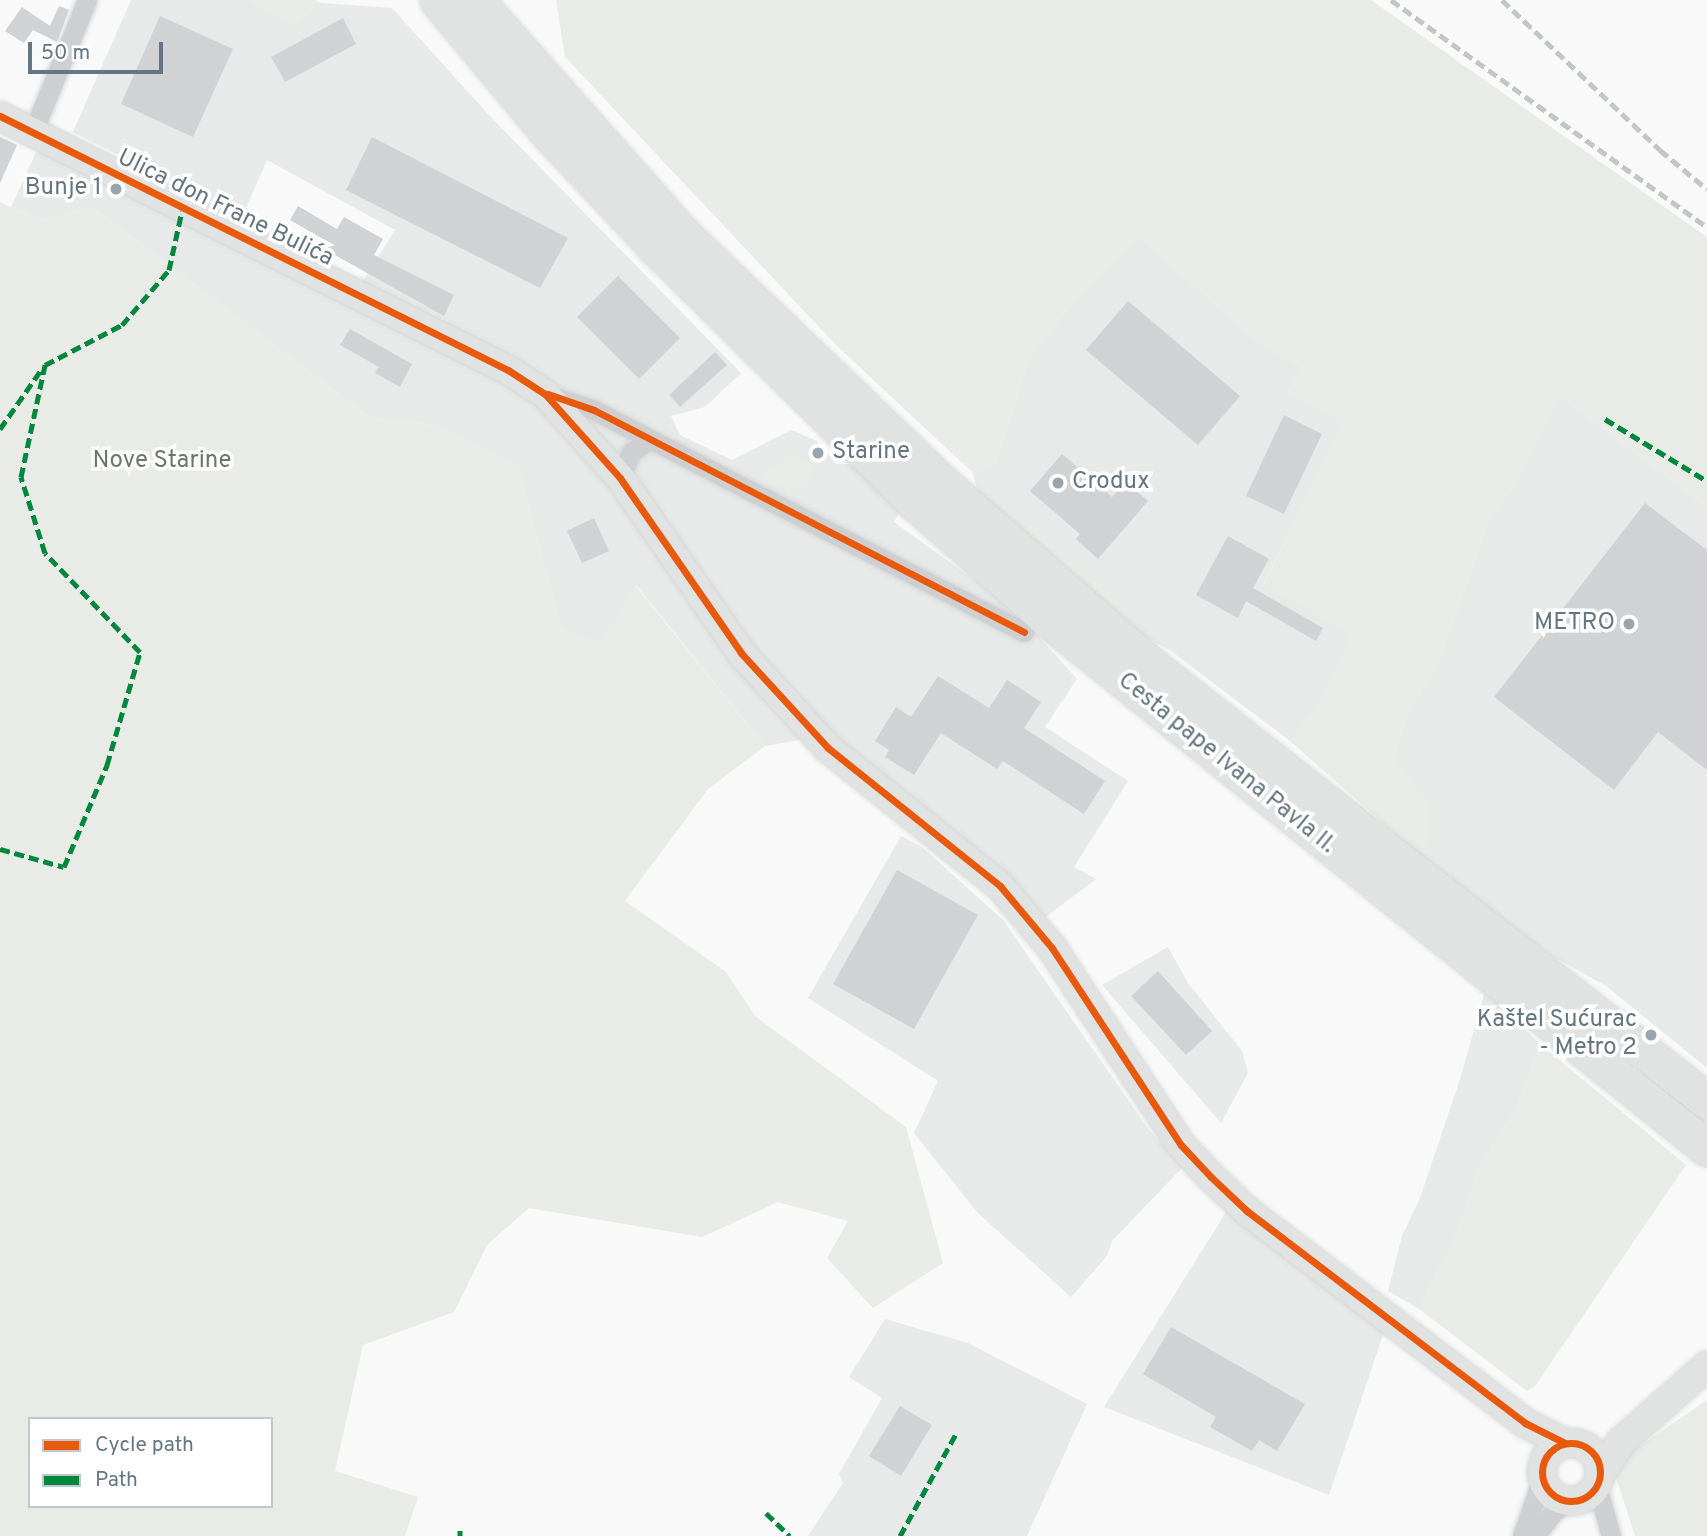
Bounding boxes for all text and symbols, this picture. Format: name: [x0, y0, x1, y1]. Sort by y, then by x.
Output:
scale bar: [32, 28, 166, 72]
text: 50 m: [41, 40, 90, 67]
street label: Ulica don Frane Bulića: [112, 144, 338, 274]
place label: Bunje 1: [25, 175, 102, 203]
marker: Bunje 1: [108, 181, 124, 197]
place label: Starine: [832, 439, 910, 467]
marker: Starine: [810, 445, 826, 461]
park label: Nove Starine: [92, 448, 232, 476]
place label: Crodux: [1072, 469, 1150, 497]
marker: Crodux: [1050, 475, 1066, 491]
place label: METRO: [1534, 610, 1615, 638]
marker: METRO: [1621, 616, 1637, 632]
street label: Cesta pape Ivana Pavla II.: [1111, 667, 1341, 861]
place label: Kaštel Sućurac - Metro 2: [1477, 1007, 1637, 1063]
marker: Kaštel Sućurac - Metro 2: [1643, 1027, 1659, 1043]
legend: [28, 1417, 273, 1508]
text: Cycle path: [95, 1432, 194, 1459]
text: Path: [95, 1467, 138, 1494]

